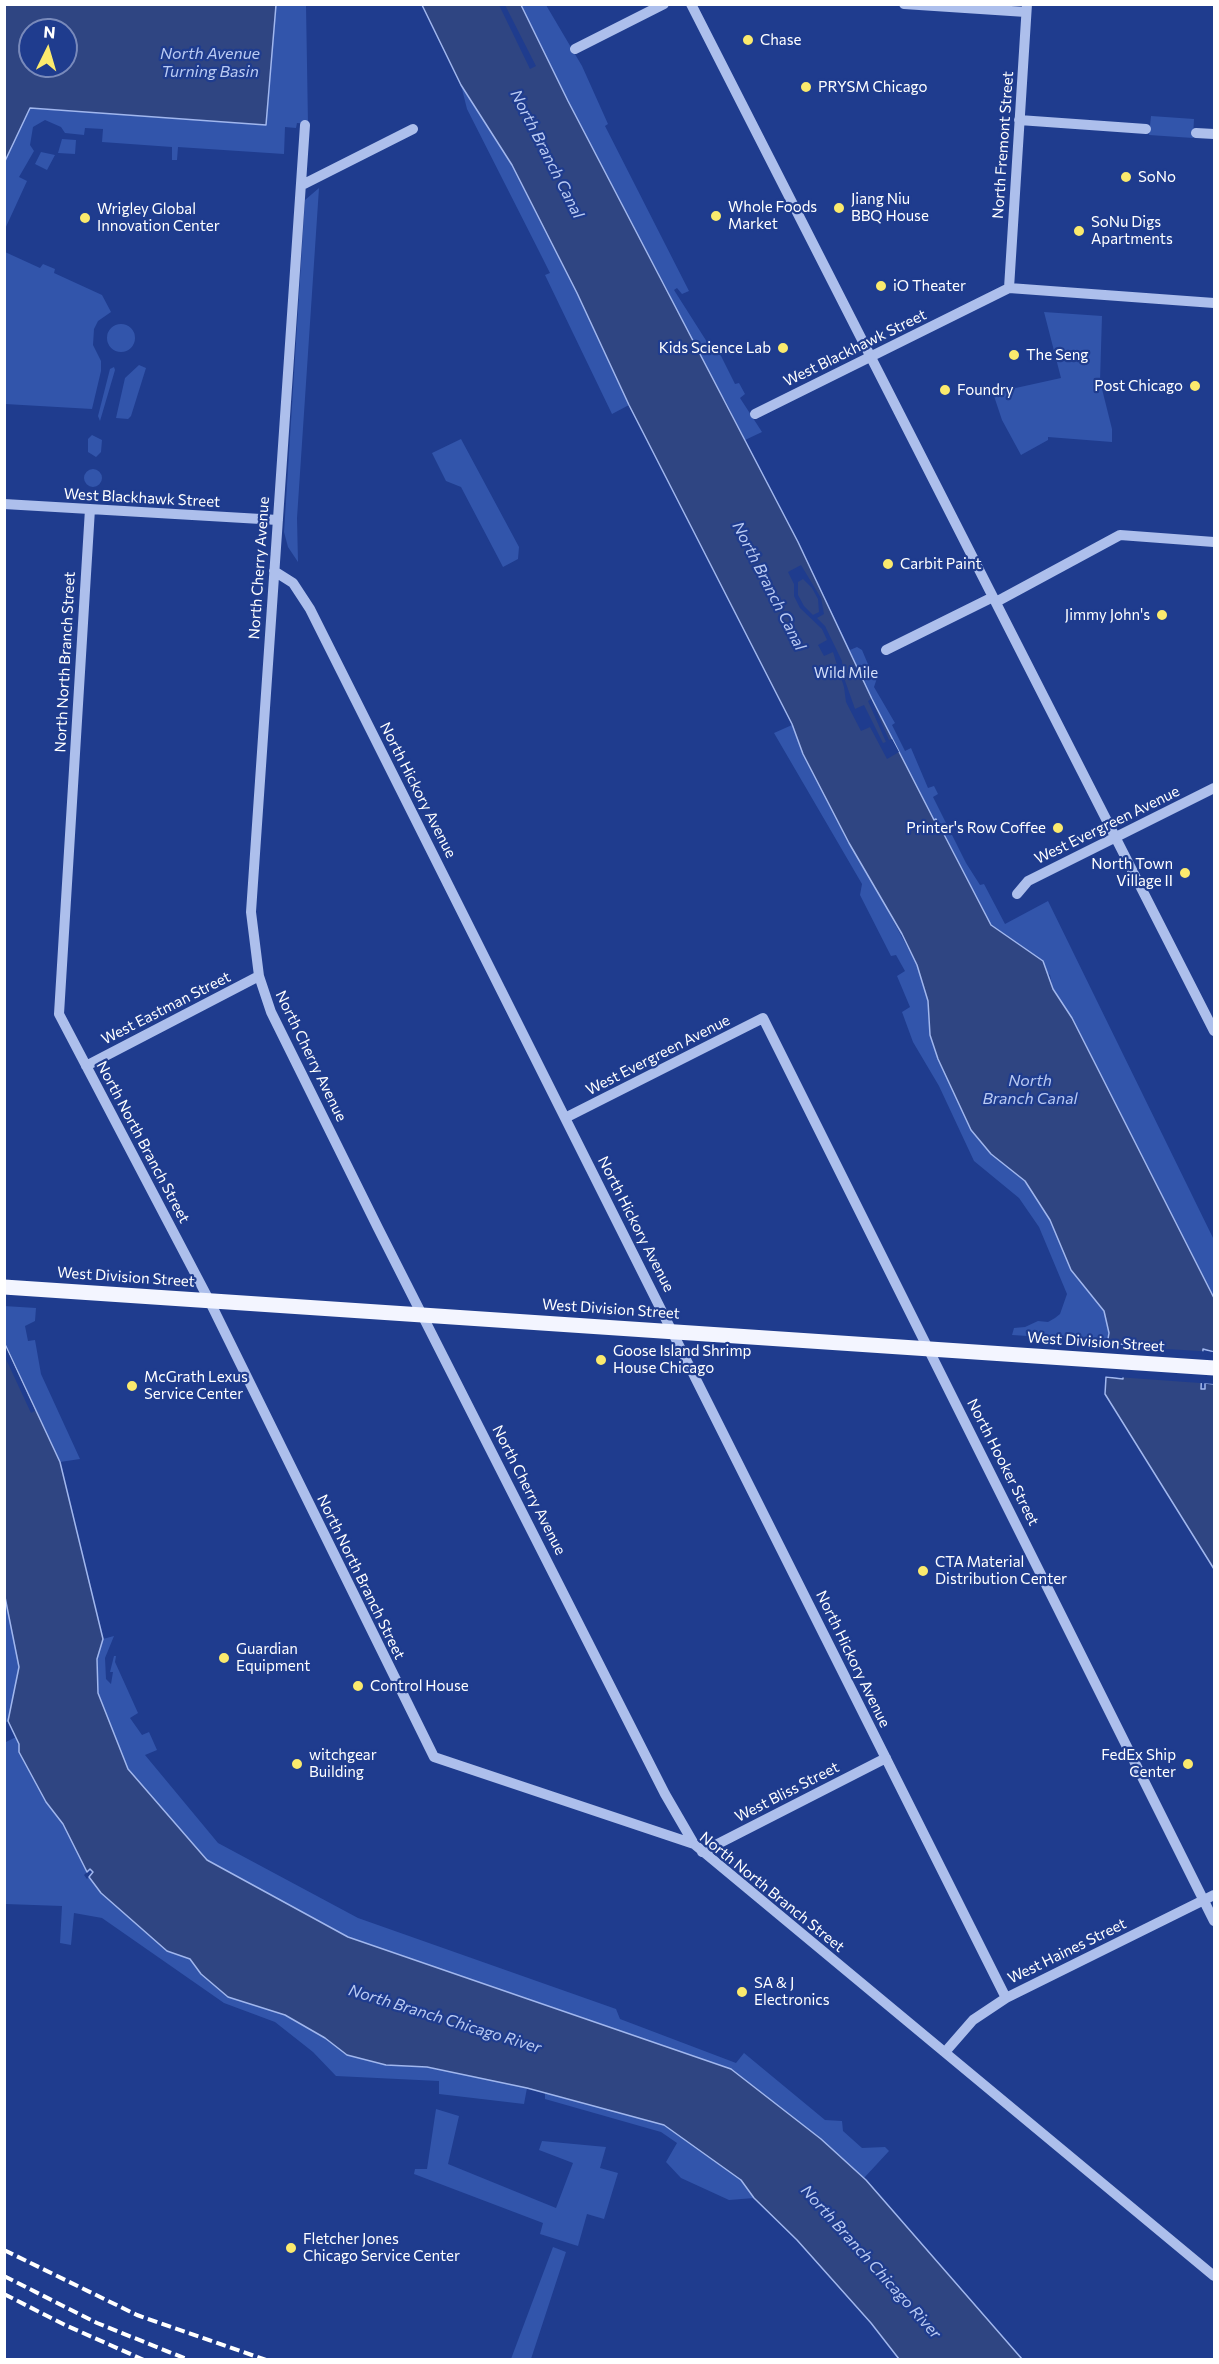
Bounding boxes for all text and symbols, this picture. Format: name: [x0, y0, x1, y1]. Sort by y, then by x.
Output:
north arrow: [18, 18, 78, 78]
text: N: [43, 22, 56, 42]
place label: Chase: [760, 31, 801, 49]
marker: Chase: [741, 33, 755, 47]
water label: North Avenue Turning Basin: [160, 44, 260, 82]
street label: North Fremont Street: [989, 71, 1017, 219]
place label: PRYSM Chicago: [818, 78, 927, 96]
marker: PRYSM Chicago: [799, 80, 813, 94]
water label: North Branch Canal: [506, 86, 588, 222]
place label: SoNo: [1138, 168, 1176, 186]
marker: SoNo: [1119, 170, 1133, 184]
place label: Jiang Niu BBQ House: [851, 190, 929, 225]
place label: Whole Foods Market: [728, 198, 817, 233]
place label: Wrigley Global Innovation Center: [97, 200, 220, 235]
marker: Jiang Niu BBQ House: [832, 201, 846, 215]
marker: Whole Foods Market: [709, 209, 723, 223]
marker: Wrigley Global Innovation Center: [78, 211, 92, 225]
place label: SoNu Digs Apartments: [1091, 213, 1173, 248]
marker: SoNu Digs Apartments: [1072, 224, 1086, 238]
place label: iO Theater: [893, 277, 966, 295]
marker: iO Theater: [874, 279, 888, 293]
street label: West Blackhawk Street: [781, 306, 929, 390]
place label: Kids Science Lab: [659, 339, 771, 357]
marker: Kids Science Lab: [776, 341, 790, 355]
place label: The Seng: [1026, 346, 1088, 364]
marker: The Seng: [1007, 348, 1021, 362]
place label: Post Chicago: [1094, 377, 1183, 395]
marker: Post Chicago: [1188, 379, 1202, 393]
place label: Foundry: [957, 381, 1014, 399]
marker: Foundry: [938, 383, 952, 397]
street label: West Blackhawk Street: [63, 485, 221, 511]
street label: North Cherry Avenue: [245, 496, 273, 640]
water label: North Branch Canal: [728, 518, 810, 654]
place label: Carbit Paint: [900, 555, 982, 573]
marker: Carbit Paint: [881, 557, 895, 571]
street label: North North Branch Street: [51, 571, 79, 753]
place label: Jimmy John's: [1065, 606, 1150, 624]
marker: Jimmy John's: [1155, 608, 1169, 622]
park label: Wild Mile: [814, 664, 878, 682]
street label: North Hickory Avenue: [376, 719, 460, 861]
street label: West Evergreen Avenue: [1032, 782, 1182, 868]
place label: Printer's Row Coffee: [906, 819, 1046, 837]
marker: Printer's Row Coffee: [1051, 821, 1065, 835]
place label: North Town Village II: [1091, 855, 1173, 890]
marker: North Town Village II: [1178, 866, 1192, 880]
street label: West Eastman Street: [98, 968, 234, 1048]
street label: North Cherry Avenue: [272, 988, 350, 1124]
street label: West Evergreen Avenue: [583, 1011, 733, 1099]
street label: North North Branch Street: [93, 1058, 193, 1226]
water label: North Branch Canal: [982, 1071, 1078, 1109]
street label: North Hickory Avenue: [594, 1153, 678, 1295]
street label: West Division Street: [57, 1263, 195, 1291]
street label: West Division Street: [542, 1295, 680, 1323]
street label: West Division Street: [1027, 1328, 1165, 1356]
place label: Goose Island Shrimp House Chicago: [613, 1342, 751, 1377]
marker: Goose Island Shrimp House Chicago: [594, 1353, 608, 1367]
place label: McGrath Lexus Service Center: [144, 1368, 248, 1403]
marker: McGrath Lexus Service Center: [125, 1379, 139, 1393]
street label: North Hooker Street: [963, 1396, 1043, 1528]
street label: North Cherry Avenue: [488, 1422, 570, 1558]
street label: North North Branch Street: [313, 1492, 409, 1662]
place label: CTA Material Distribution Center: [935, 1553, 1067, 1588]
marker: CTA Material Distribution Center: [916, 1564, 930, 1578]
street label: North Hickory Avenue: [812, 1588, 894, 1730]
place label: Guardian Equipment: [236, 1640, 311, 1675]
marker: Guardian Equipment: [217, 1651, 231, 1665]
place label: Control House: [370, 1677, 469, 1695]
marker: Control House: [351, 1679, 365, 1693]
place label: witchgear Building: [309, 1746, 377, 1781]
place label: FedEx Ship Center: [1101, 1746, 1176, 1781]
marker: witchgear Building: [290, 1757, 304, 1771]
marker: FedEx Ship Center: [1181, 1757, 1195, 1771]
street label: West Bliss Street: [732, 1758, 842, 1826]
street label: North North Branch Street: [696, 1828, 848, 1956]
street label: West Haines Street: [1005, 1915, 1129, 1987]
place label: SA & J Electronics: [754, 1974, 830, 2009]
water label: North Branch Chicago River: [346, 1981, 544, 2057]
marker: SA & J Electronics: [735, 1985, 749, 1999]
water label: North Branch Chicago River: [797, 2181, 945, 2343]
place label: Fletcher Jones Chicago Service Center: [303, 2230, 460, 2265]
marker: Fletcher Jones Chicago Service Center: [284, 2241, 298, 2255]

